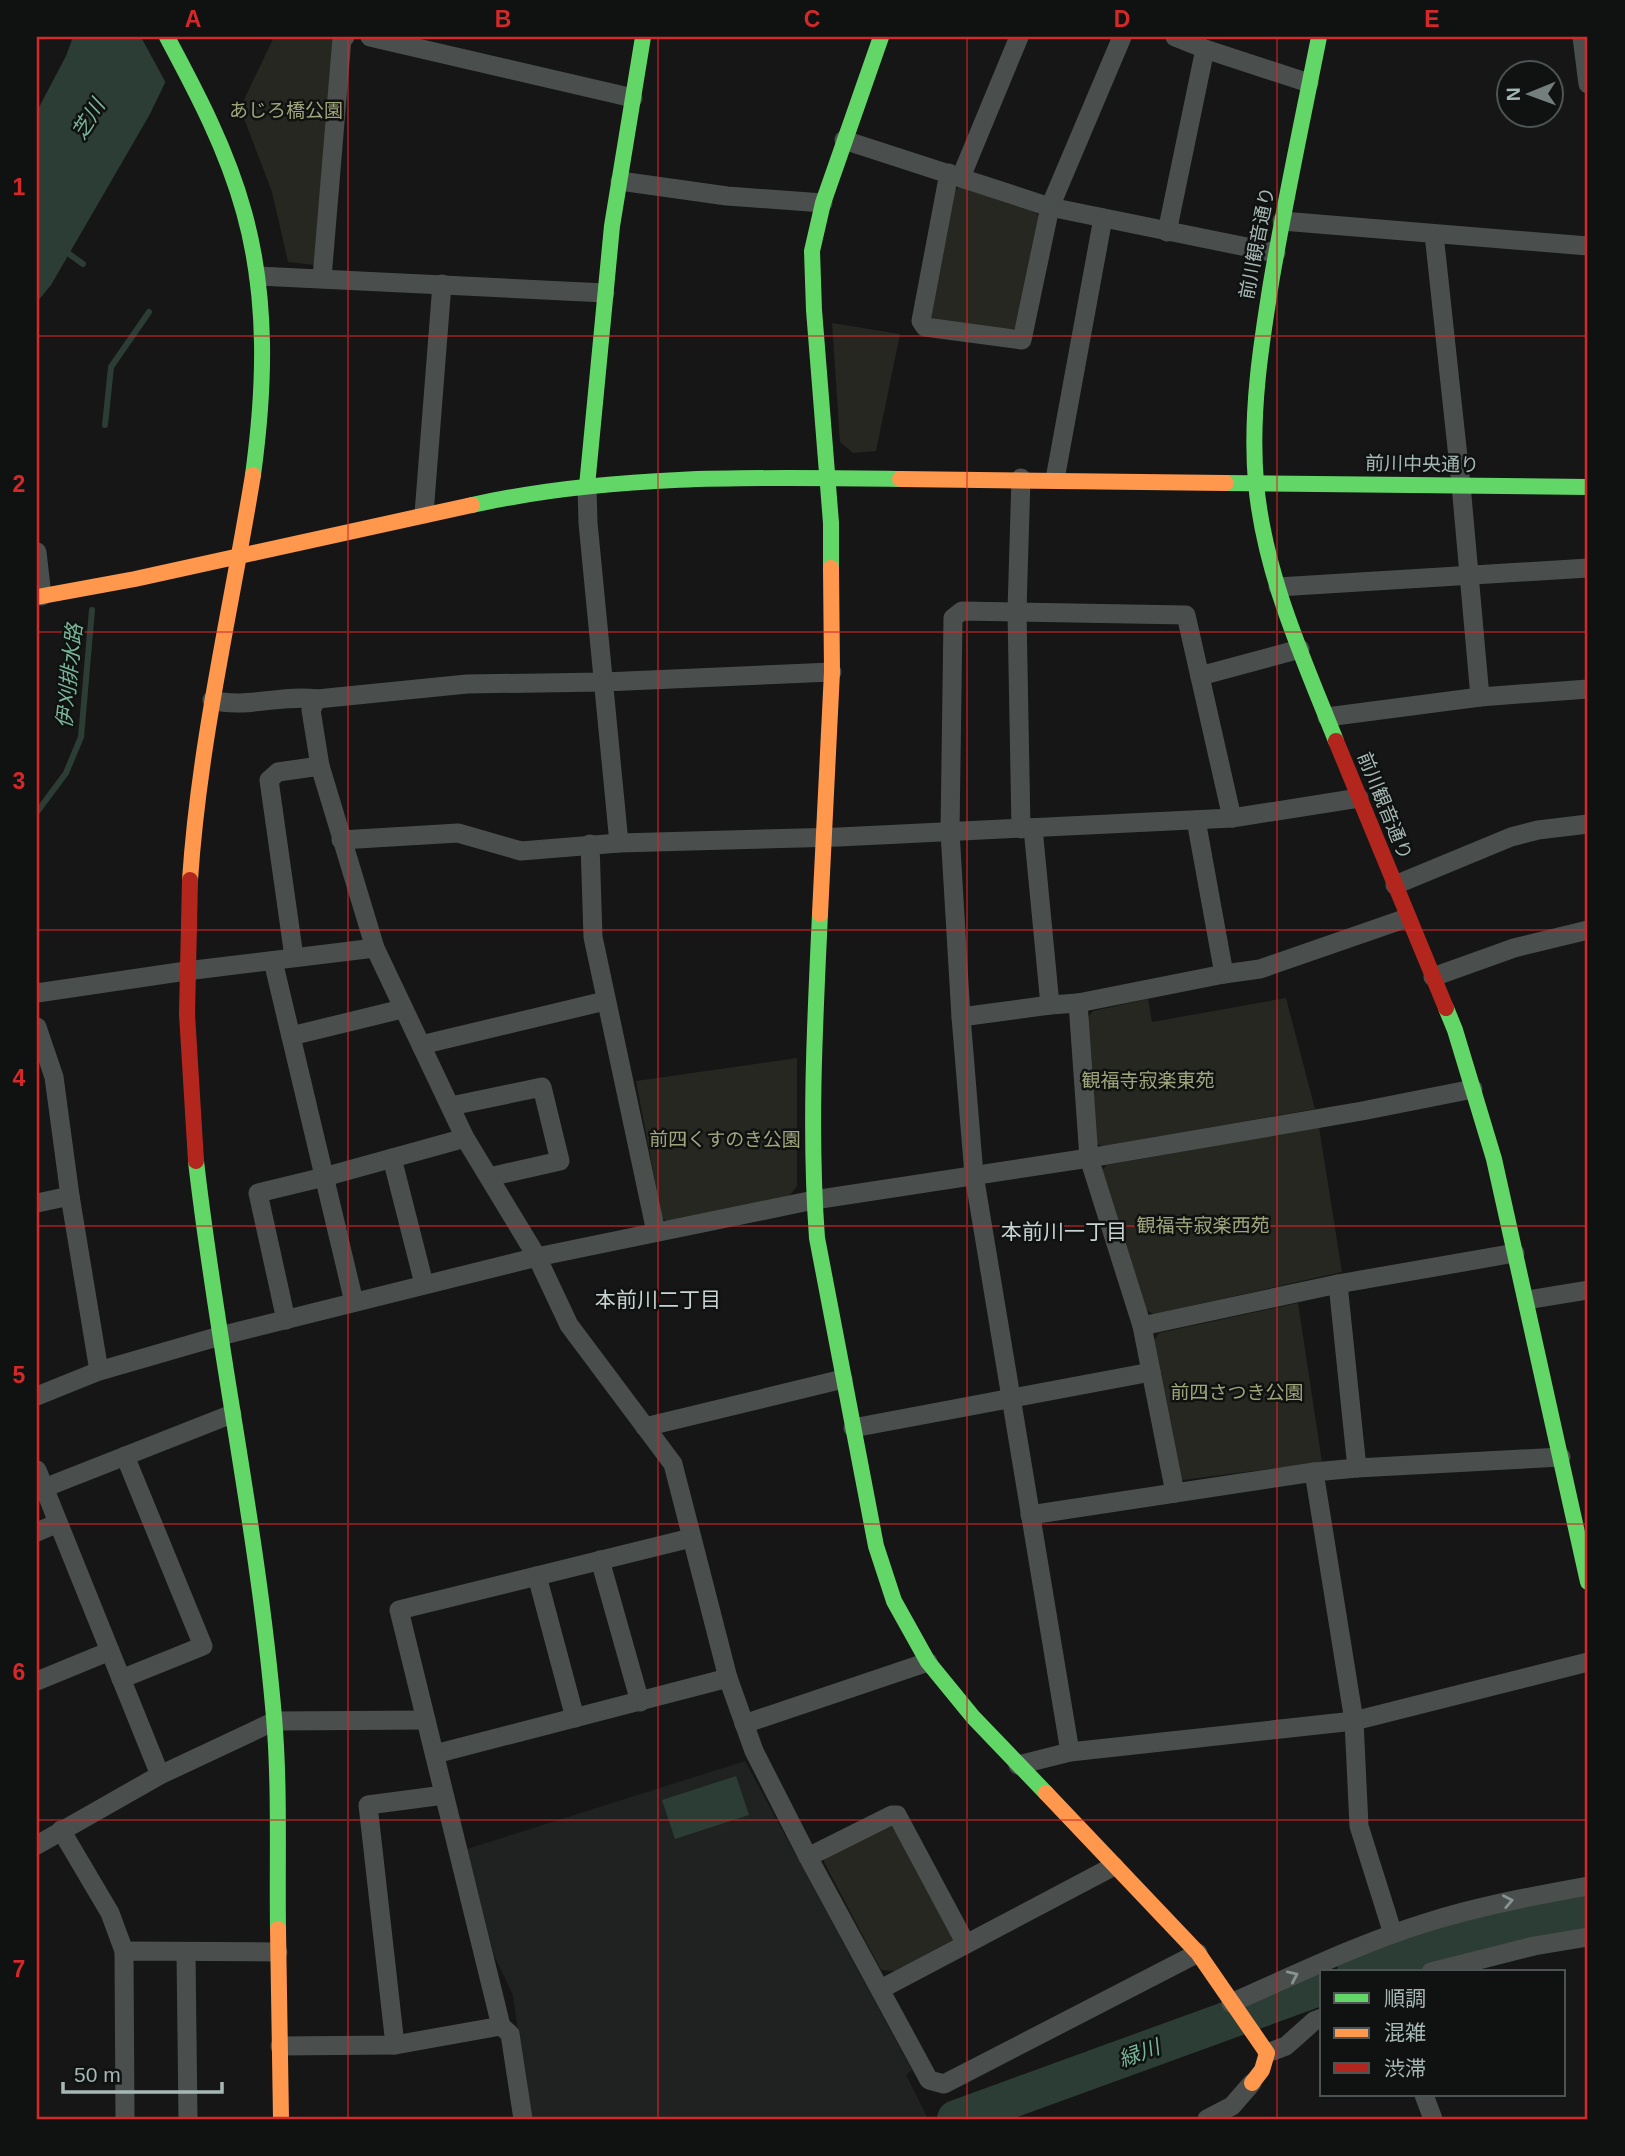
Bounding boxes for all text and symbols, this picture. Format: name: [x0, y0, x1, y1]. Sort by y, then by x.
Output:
text: A: [185, 6, 201, 32]
text: B: [495, 6, 511, 32]
text: C: [804, 6, 820, 32]
text: D: [1114, 6, 1130, 32]
text: E: [1424, 6, 1440, 32]
north arrow: [1496, 60, 1566, 130]
text: N: [1503, 87, 1524, 101]
water label: 芝川: [67, 93, 110, 143]
park label: あじろ橋公園: [229, 100, 343, 121]
text: 1: [13, 174, 26, 200]
street label: 前川観音通り: [1236, 185, 1278, 301]
street label: 前川中央通り: [1365, 453, 1479, 475]
text: 2: [13, 471, 25, 497]
water label: 伊刈排水路: [52, 621, 86, 729]
street label: 前川観音通り: [1354, 749, 1416, 863]
text: 3: [13, 768, 25, 794]
text: 4: [13, 1065, 26, 1091]
park label: 観福寺寂楽東苑: [1081, 1070, 1215, 1091]
park label: 前四くすのき公園: [649, 1129, 801, 1150]
park label: 観福寺寂楽西苑: [1136, 1215, 1270, 1236]
district label: 本前川一丁目: [1001, 1220, 1127, 1243]
district label: 本前川二丁目: [595, 1288, 721, 1311]
text: 5: [13, 1362, 26, 1388]
park label: 前四さつき公園: [1170, 1382, 1304, 1403]
text: 6: [13, 1659, 25, 1685]
one-way arrow: [1502, 1894, 1514, 1909]
text: 7: [13, 1956, 25, 1982]
one-way arrow: [1287, 1970, 1299, 1984]
legend: [1320, 1970, 1566, 2096]
text: 順調: [1384, 1987, 1426, 2010]
text: 混雑: [1384, 2021, 1426, 2044]
water label: 緑川: [1115, 2034, 1165, 2071]
scale bar: [63, 2051, 222, 2095]
text: 渋滞: [1384, 2057, 1426, 2080]
text: 50 m: [74, 2063, 121, 2086]

